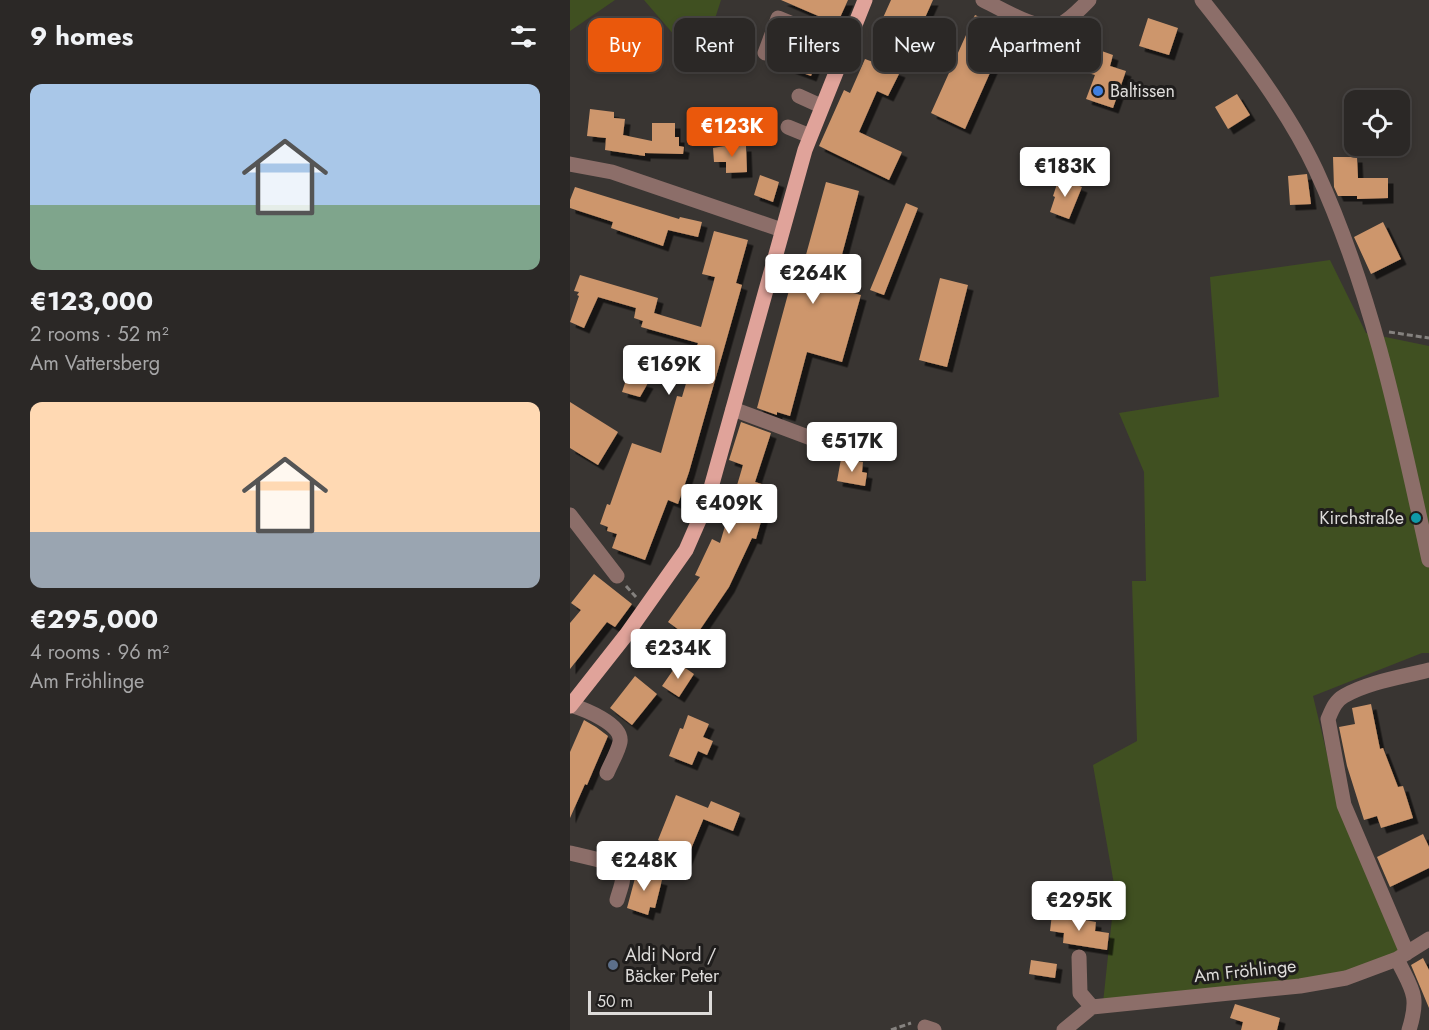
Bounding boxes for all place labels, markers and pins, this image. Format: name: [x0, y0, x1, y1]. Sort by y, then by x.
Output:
place label: Baltissen: [1110, 78, 1175, 104]
marker: Baltissen: [1091, 84, 1105, 98]
pin: €123K: [690, 107, 774, 158]
pin: €183K: [1023, 147, 1107, 198]
pin: €264K: [771, 254, 855, 305]
pin: €169K: [627, 345, 711, 396]
pin: €517K: [810, 422, 894, 473]
pin: €409K: [687, 484, 771, 535]
place label: Kirchstraße: [1319, 505, 1404, 531]
marker: Kirchstraße: [1409, 511, 1423, 525]
pin: €234K: [636, 629, 720, 680]
pin: €248K: [602, 841, 686, 892]
pin: €295K: [1037, 881, 1121, 932]
place label: Aldi Nord / Bäcker Peter: [625, 942, 720, 989]
marker: Aldi Nord / Bäcker Peter: [606, 958, 620, 972]

